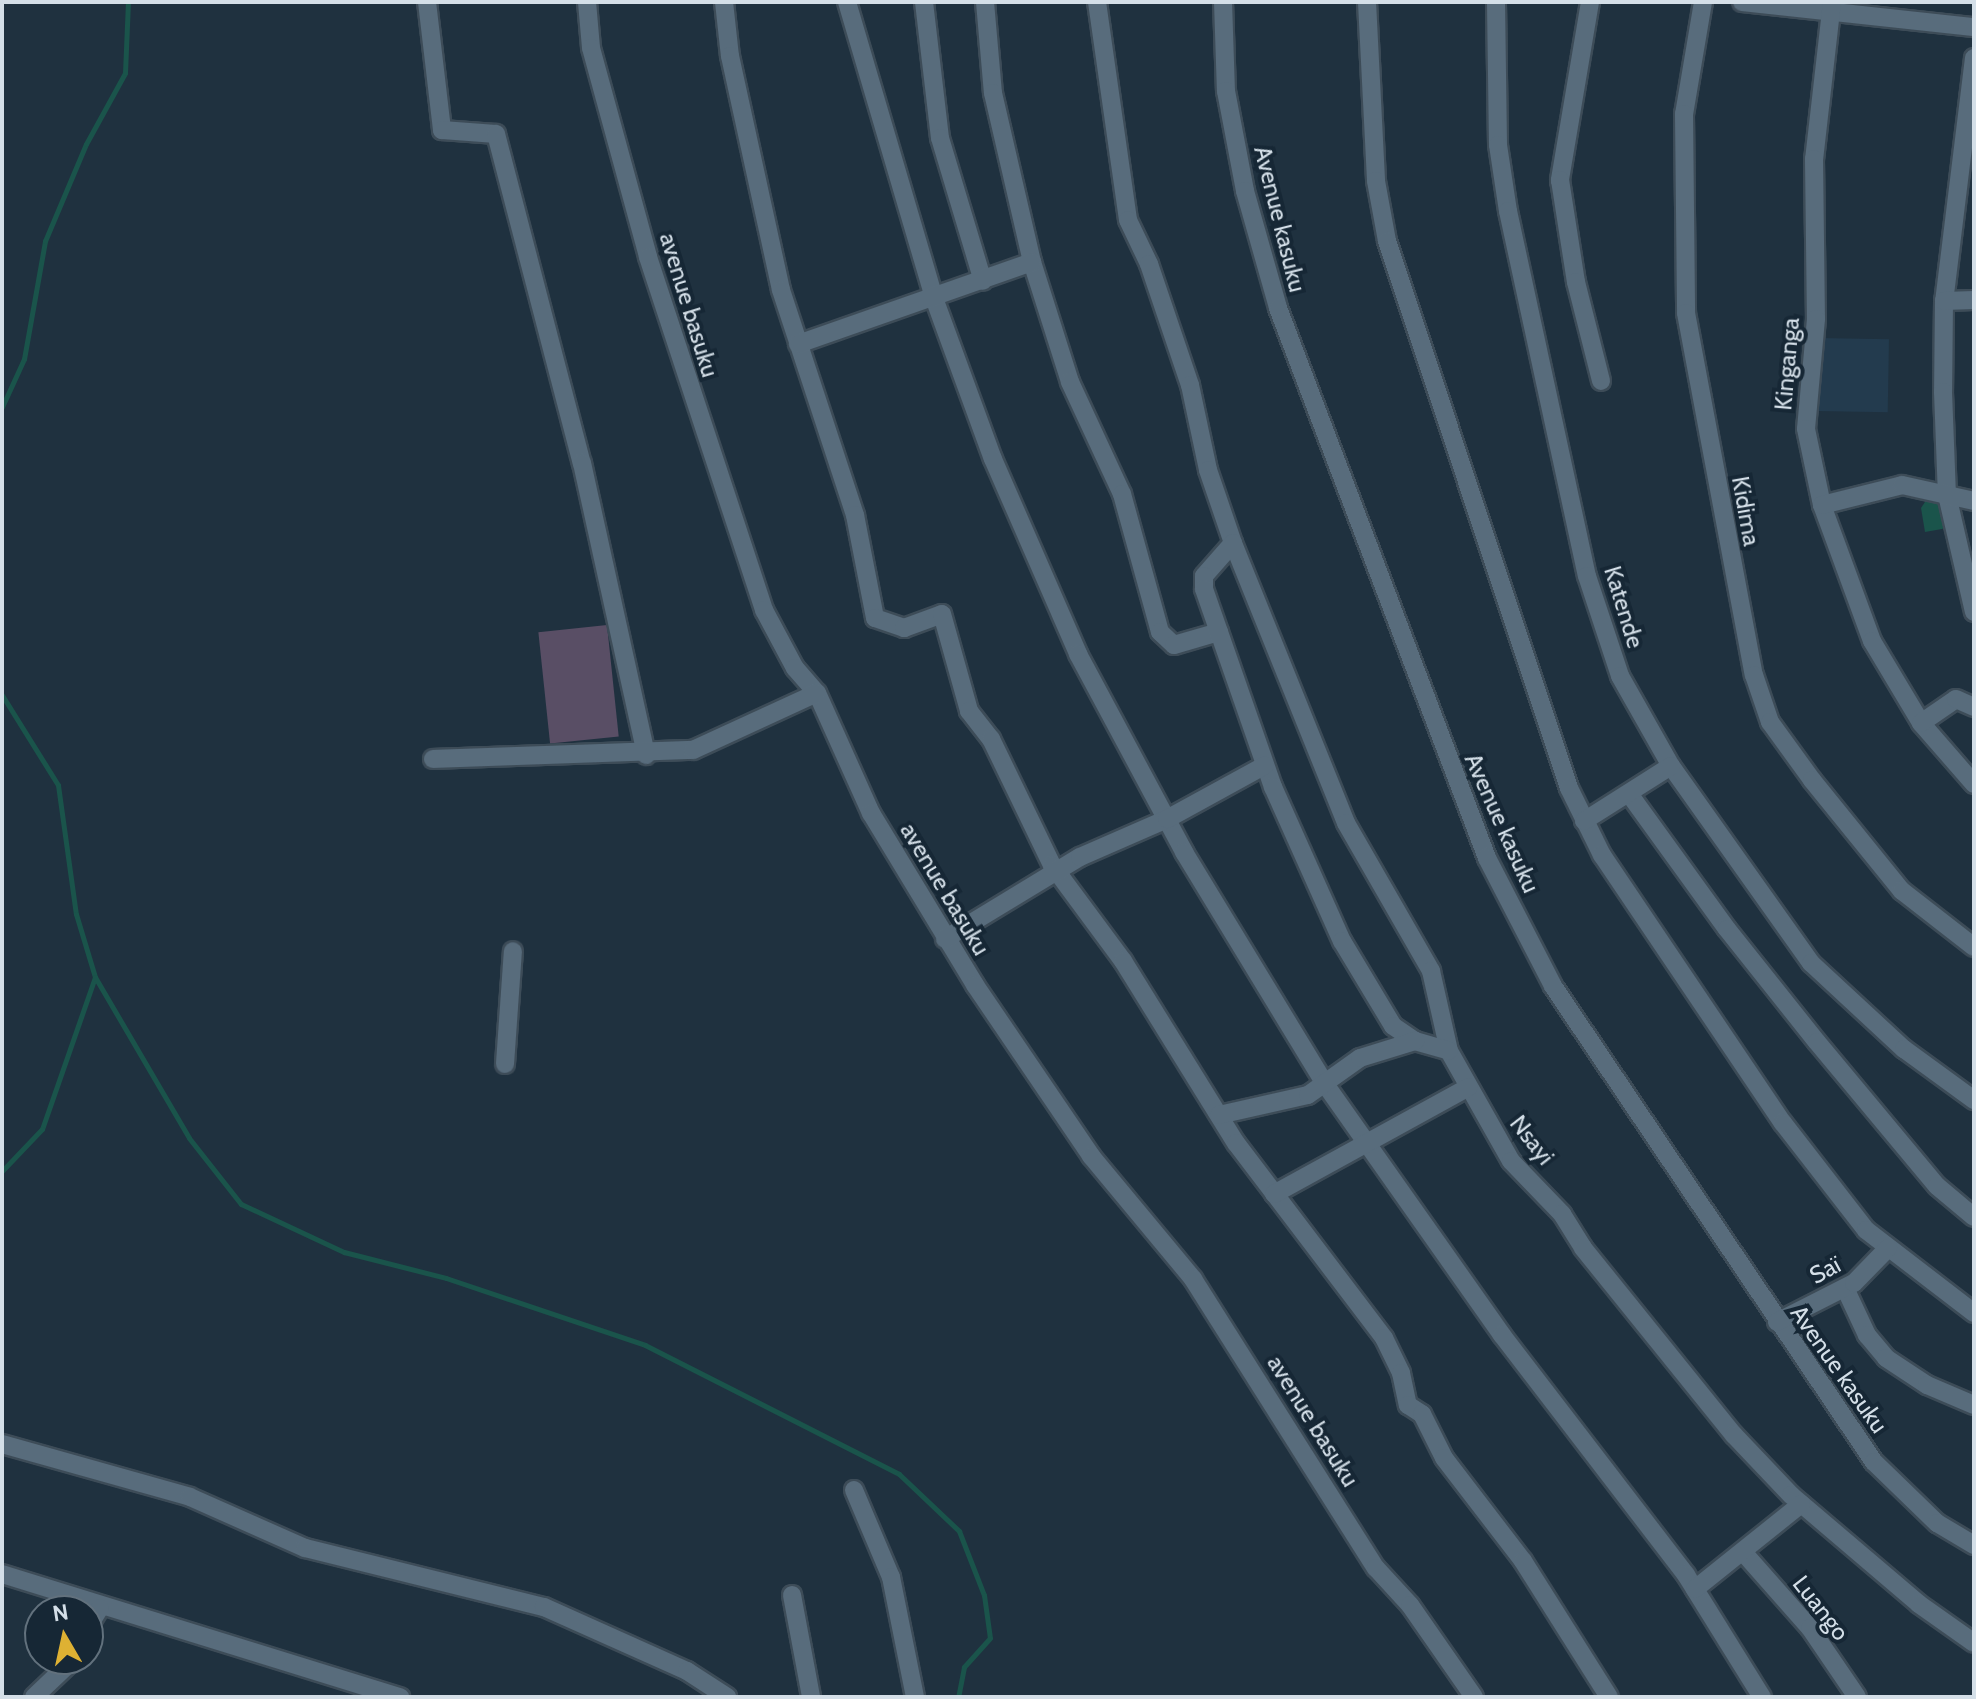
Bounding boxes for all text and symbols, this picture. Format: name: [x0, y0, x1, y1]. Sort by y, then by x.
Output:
street label: Avenue kasuku: [1248, 143, 1312, 295]
street label: avenue basuku: [653, 229, 725, 381]
street label: Kinganga: [1769, 316, 1805, 412]
street label: Kidima: [1726, 474, 1766, 548]
street label: Katende: [1598, 563, 1650, 651]
street label: Avenue kasuku: [1458, 749, 1546, 897]
street label: avenue basuku: [894, 818, 996, 960]
street label: Nsayi: [1504, 1110, 1560, 1170]
street label: Saï: [1805, 1250, 1845, 1290]
street label: Avenue kasuku: [1784, 1300, 1894, 1438]
street label: avenue basuku: [1261, 1350, 1365, 1492]
street label: Luango: [1787, 1570, 1855, 1646]
north arrow: [24, 1595, 104, 1675]
text: N: [51, 1598, 70, 1627]

